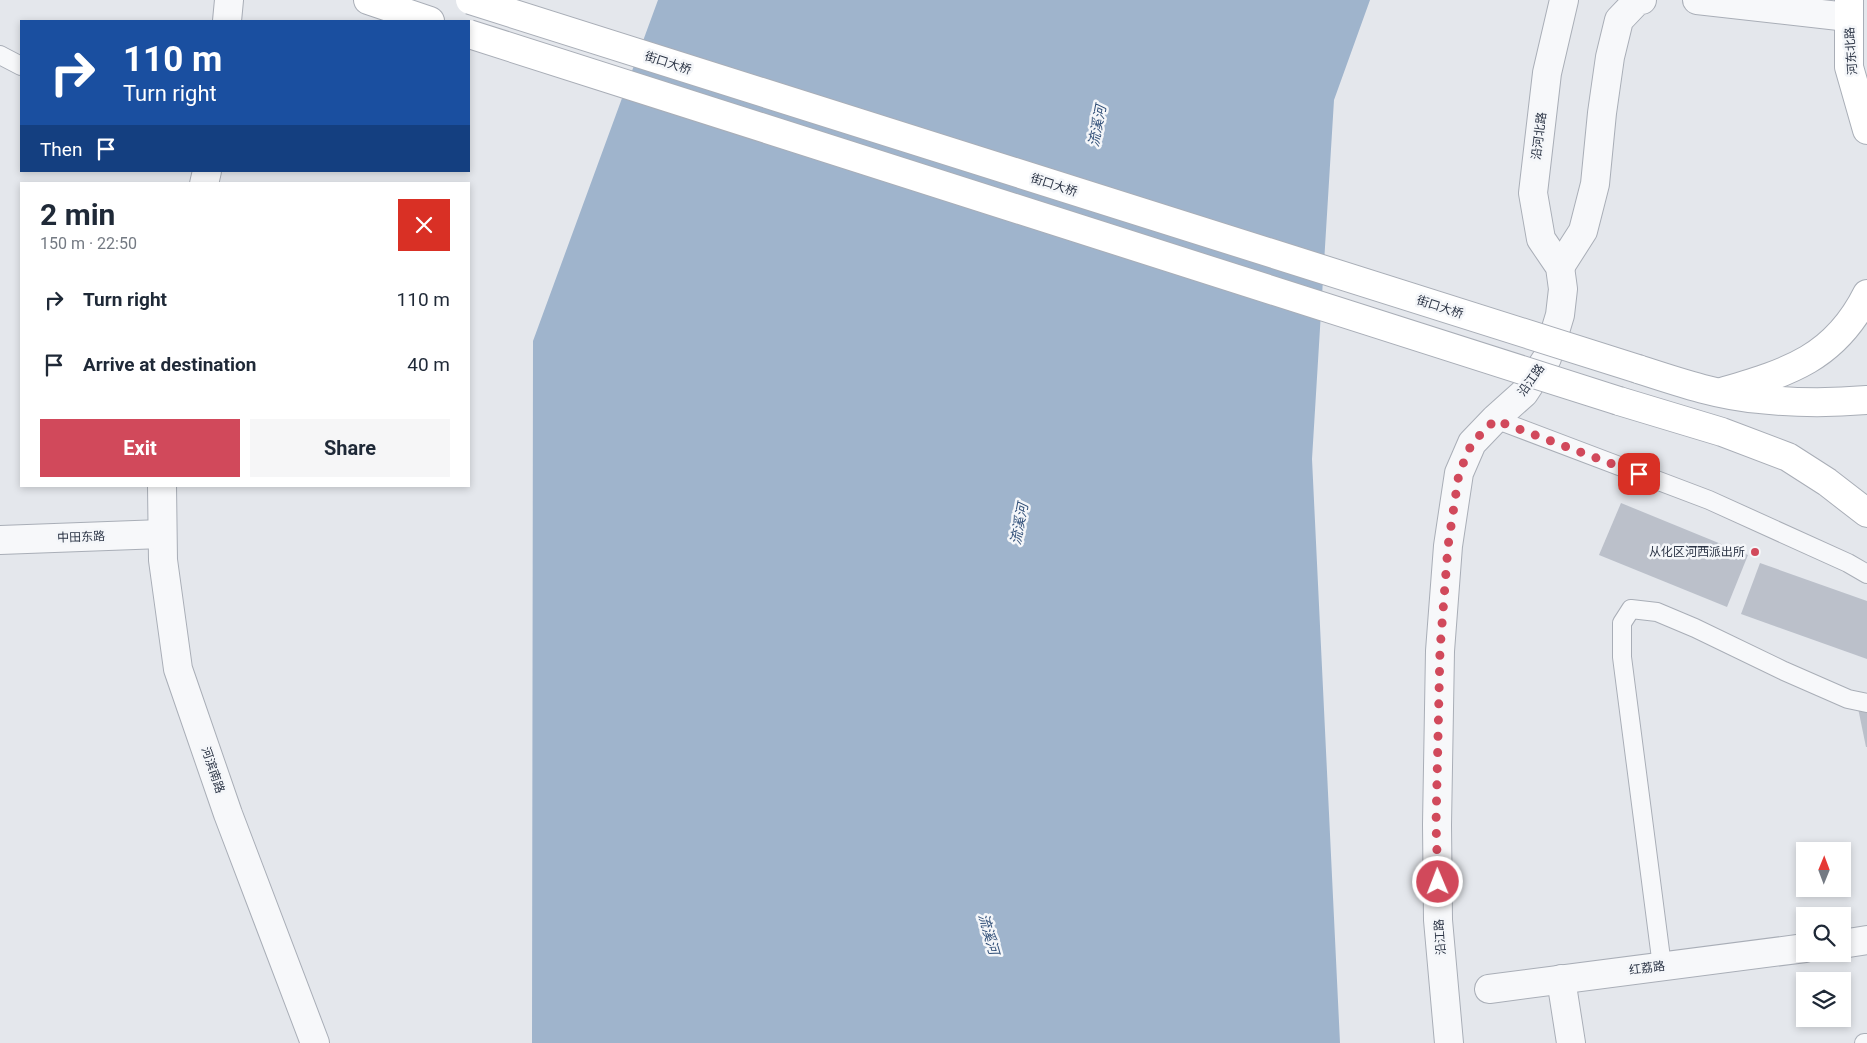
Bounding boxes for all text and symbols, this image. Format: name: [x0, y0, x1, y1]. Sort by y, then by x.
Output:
street label: 河东北路: [1842, 27, 1860, 75]
text: 110 m: [123, 39, 222, 80]
icon: right: [40, 40, 105, 105]
street label: 街口大桥: [643, 49, 693, 77]
text: Turn right: [123, 81, 217, 106]
water label: 流溪河: [1085, 101, 1109, 148]
street label: 沿河北路: [1529, 111, 1549, 161]
icon: arrive: [92, 135, 120, 163]
text: Then: [40, 138, 82, 161]
street label: 街口大桥: [1029, 171, 1079, 199]
text: 2 min: [40, 197, 115, 232]
button: close: [398, 199, 450, 251]
text: 150 m · 22:50: [40, 234, 137, 253]
icon: right: [40, 286, 68, 314]
text: Turn right: [83, 288, 167, 311]
text: 110 m: [397, 288, 450, 311]
street label: 街口大桥: [1415, 293, 1465, 321]
icon: arrive: [40, 351, 68, 379]
text: Arrive at destination: [83, 353, 256, 376]
text: 40 m: [407, 353, 450, 376]
street label: 沿江路: [1515, 361, 1547, 399]
button: Exit: [40, 419, 240, 477]
button: Share: [250, 419, 450, 477]
pin: [1618, 453, 1660, 495]
icon: arrive: [1625, 460, 1653, 488]
water label: 流溪河: [1007, 499, 1031, 546]
street label: 中田东路: [57, 529, 105, 545]
place label: 从化区河西派出所: [1649, 545, 1745, 559]
marker: 从化区河西派出所: [1749, 546, 1761, 558]
street label: 河滨南路: [199, 745, 227, 795]
north arrow: [1796, 842, 1851, 898]
map controls: [1796, 842, 1851, 1027]
position arrow: [1411, 855, 1463, 907]
button: search: [1796, 907, 1851, 962]
water label: 流溪河: [976, 912, 1003, 959]
street label: 沿江路: [1432, 919, 1448, 955]
street label: 红荔路: [1628, 959, 1666, 977]
button: layers: [1796, 972, 1851, 1027]

